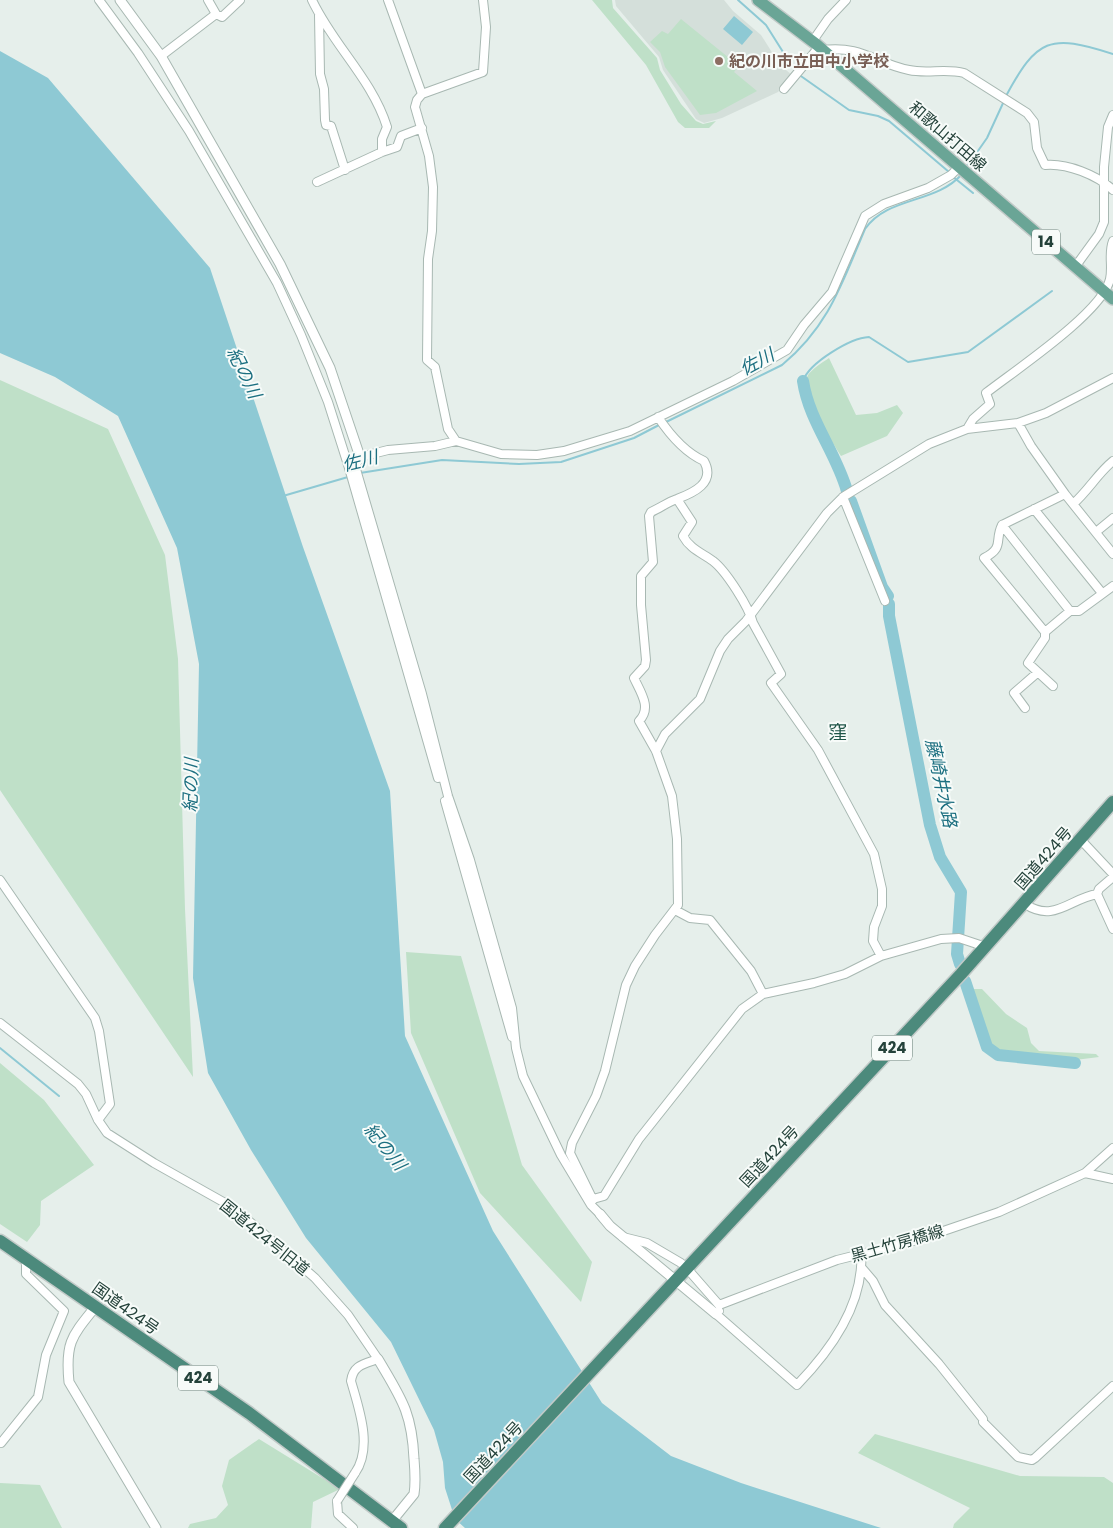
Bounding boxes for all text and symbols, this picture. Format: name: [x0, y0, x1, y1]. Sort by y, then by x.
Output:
place label: 紀の川市立田中小学校: [729, 50, 889, 73]
marker: 紀の川市立田中小学校: [713, 55, 725, 67]
street label: 和歌山打田線: [904, 96, 991, 177]
road number: 14: [1032, 230, 1060, 254]
water label: 佐川: [735, 341, 780, 381]
water label: 紀の川: [221, 343, 268, 404]
water label: 佐川: [339, 444, 382, 477]
district label: 窪: [828, 719, 848, 746]
water label: 藤崎井水路: [920, 736, 963, 831]
water label: 紀の川: [177, 756, 204, 812]
street label: 国道424号: [1009, 822, 1077, 895]
road number: 424: [872, 1036, 912, 1060]
water label: 紀の川: [359, 1118, 413, 1177]
street label: 国道424号: [735, 1120, 804, 1192]
street label: 国道424号旧道: [215, 1194, 314, 1281]
street label: 黒土竹房橋線: [848, 1219, 946, 1268]
street label: 国道424号: [87, 1277, 164, 1340]
road number: 424: [178, 1366, 218, 1390]
street label: 国道424号: [459, 1416, 528, 1488]

